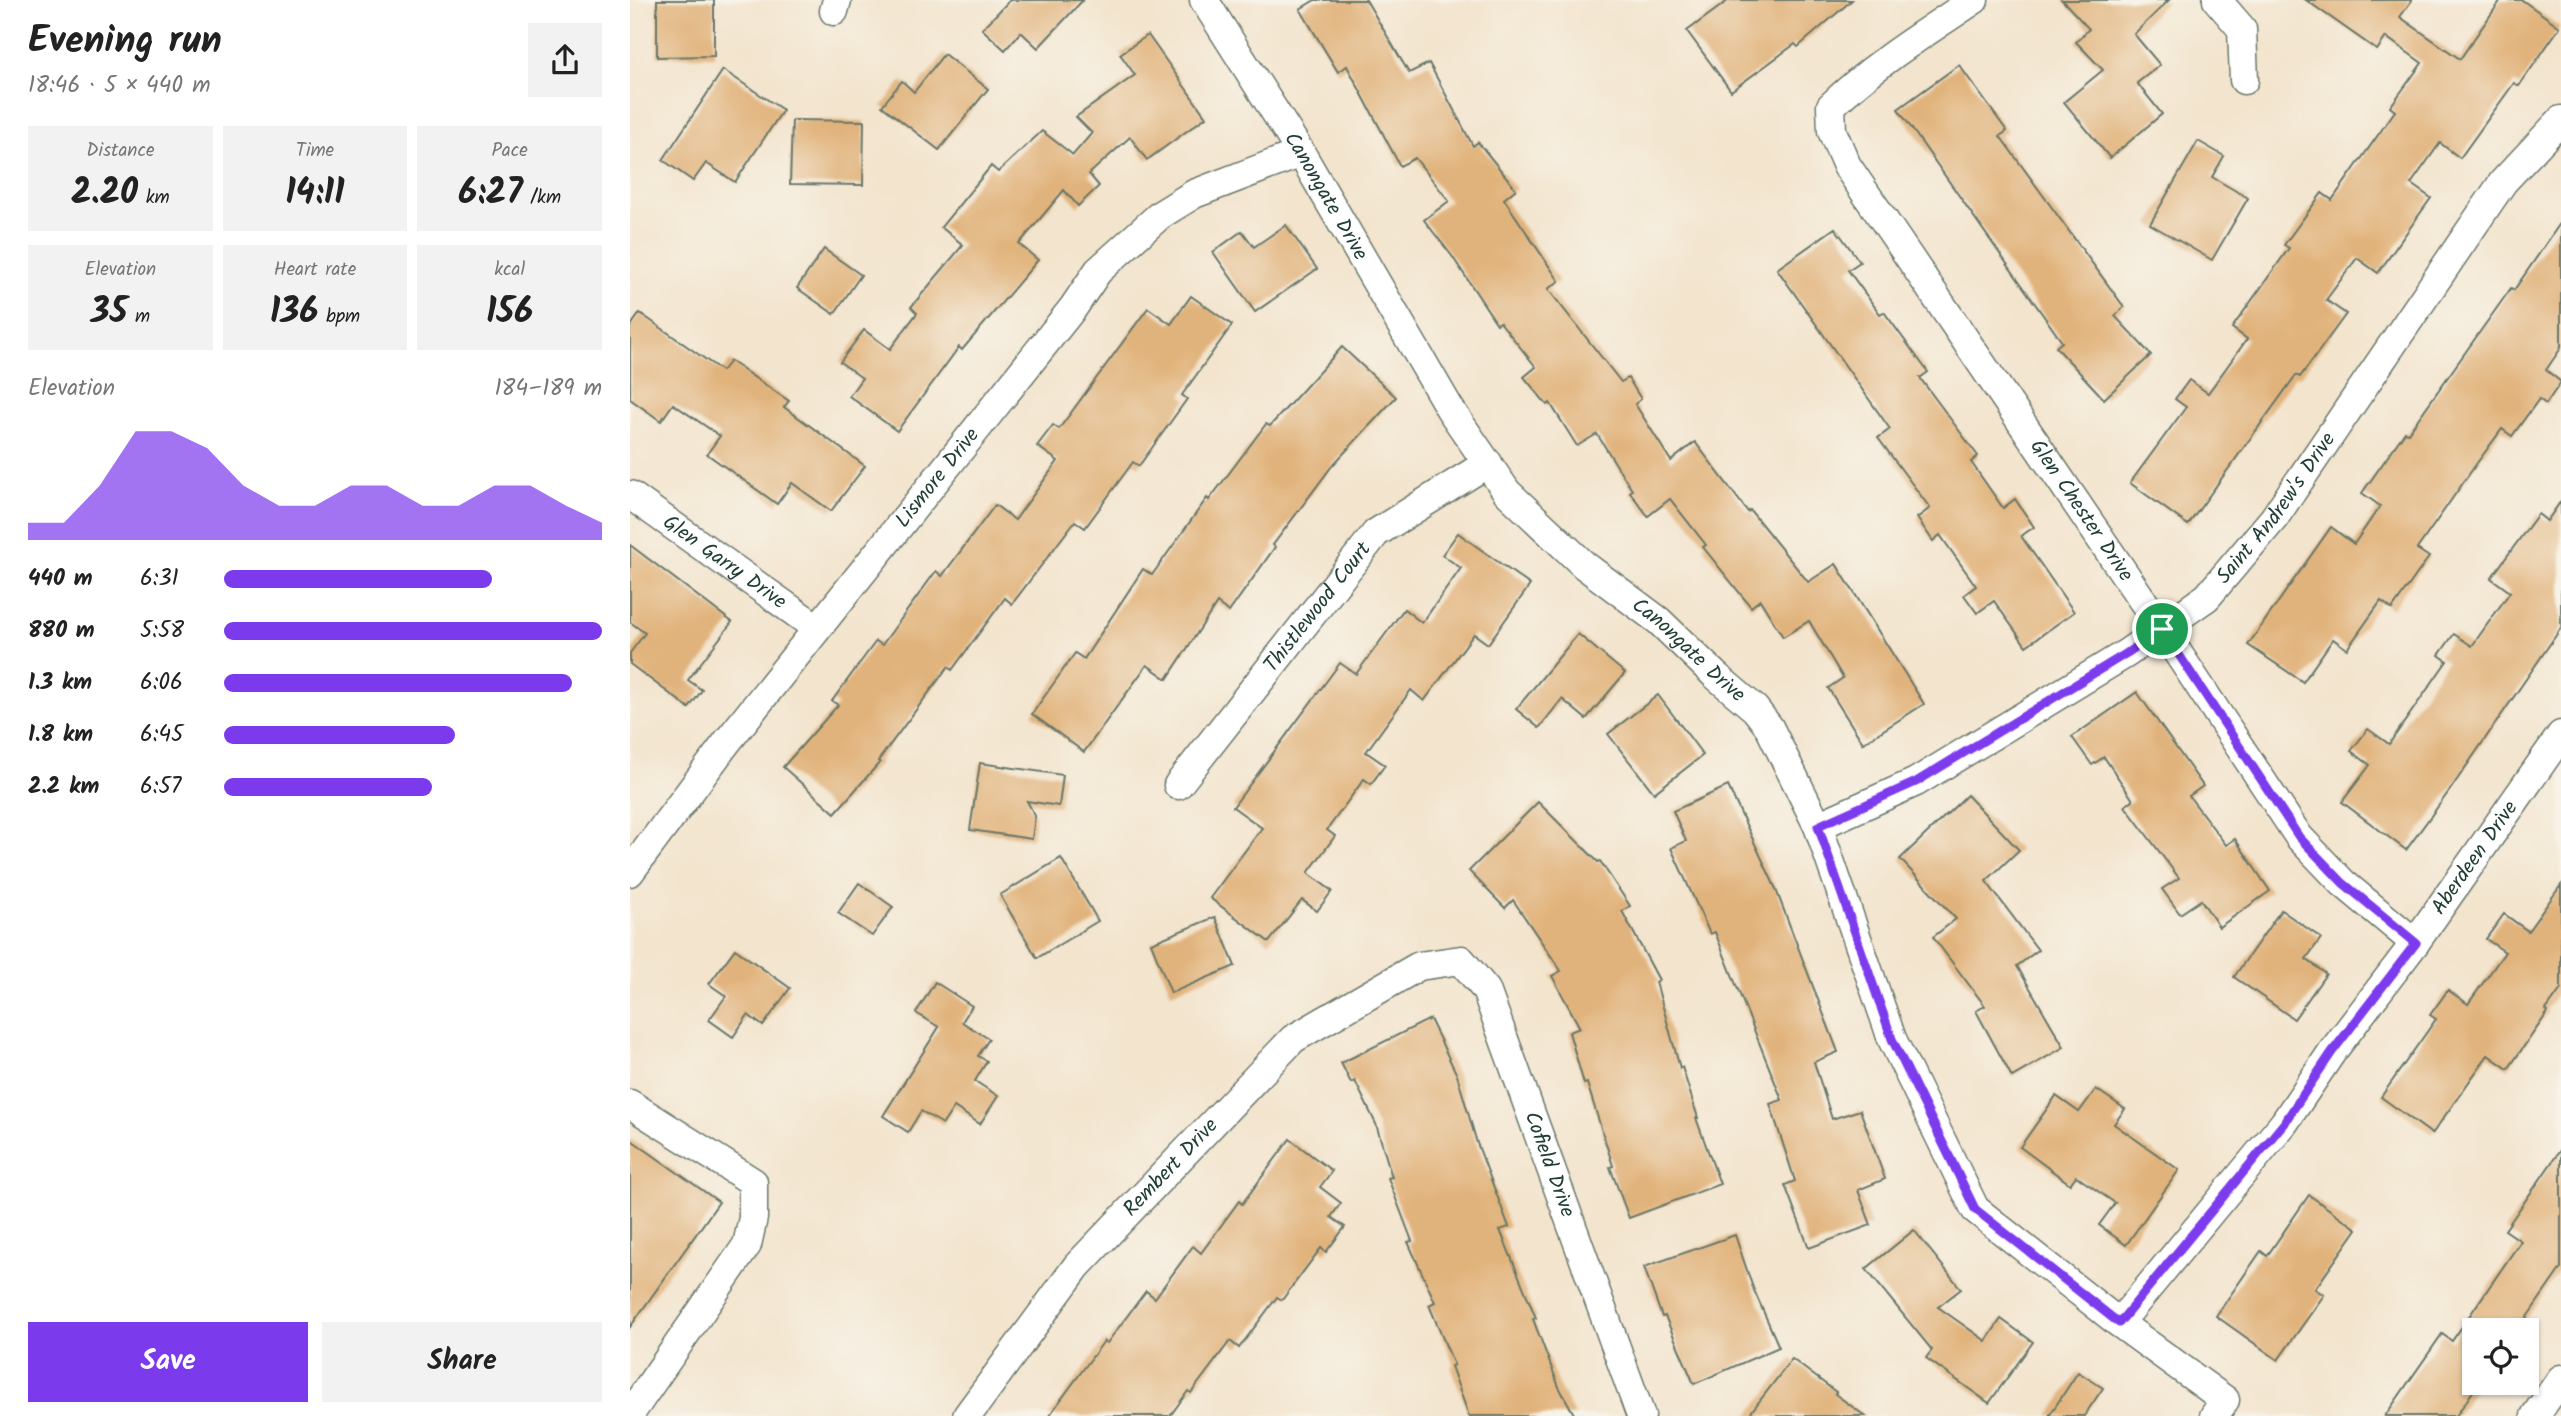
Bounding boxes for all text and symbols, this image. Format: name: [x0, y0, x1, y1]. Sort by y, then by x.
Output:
text: Evening run: [28, 12, 222, 72]
button: share: [528, 23, 602, 97]
text: 18:46 · 5 × 440 m: [28, 68, 210, 104]
street label: Canongate Drive: [1275, 125, 1377, 267]
text: Distance: [86, 136, 154, 166]
text: Time: [296, 136, 334, 166]
text: Pace: [492, 136, 528, 166]
text: 2.20: [71, 166, 138, 222]
text: 14:11: [285, 166, 345, 222]
text: 6:27: [458, 166, 523, 222]
text: km: [138, 183, 170, 213]
text: /km: [523, 183, 561, 213]
text: Elevation: [84, 255, 156, 285]
text: Heart rate: [274, 255, 356, 285]
text: kcal: [494, 255, 525, 285]
text: 35: [91, 285, 127, 341]
text: 136: [270, 285, 318, 341]
text: 156: [486, 285, 533, 341]
text: m: [127, 302, 150, 332]
text: bpm: [318, 302, 360, 332]
text: Elevation: [28, 371, 115, 407]
text: 184–189 m: [494, 371, 602, 407]
street label: Lismore Drive: [887, 420, 988, 535]
street label: Saint Andrew's Drive: [2208, 425, 2345, 592]
street label: Glen Chester Drive: [2021, 433, 2142, 589]
street label: Glen Garry Drive: [656, 507, 794, 618]
street label: Thistlewood Court: [1256, 534, 1380, 680]
text: 440 m: [28, 561, 93, 597]
text: 6:31: [140, 561, 179, 597]
street label: Canongate Drive: [1624, 589, 1753, 711]
pin: [2132, 599, 2192, 659]
icon: arrive: [2143, 610, 2181, 648]
text: 880 m: [28, 613, 95, 649]
text: 5:58: [140, 613, 184, 649]
text: 1.3 km: [28, 665, 92, 701]
text: 6:06: [140, 665, 183, 701]
text: 1.8 km: [28, 717, 93, 753]
text: 6:45: [140, 717, 183, 753]
text: 2.2 km: [28, 769, 99, 805]
text: 6:57: [140, 769, 181, 805]
street label: Aberdeen Drive: [2423, 793, 2527, 922]
street label: Cofield Drive: [1515, 1107, 1584, 1222]
street label: Rembert Drive: [1115, 1110, 1227, 1225]
map controls: [2462, 1318, 2539, 1395]
button: locate: [2462, 1318, 2539, 1395]
button: Save: [28, 1322, 308, 1402]
button: Share: [322, 1322, 602, 1402]

